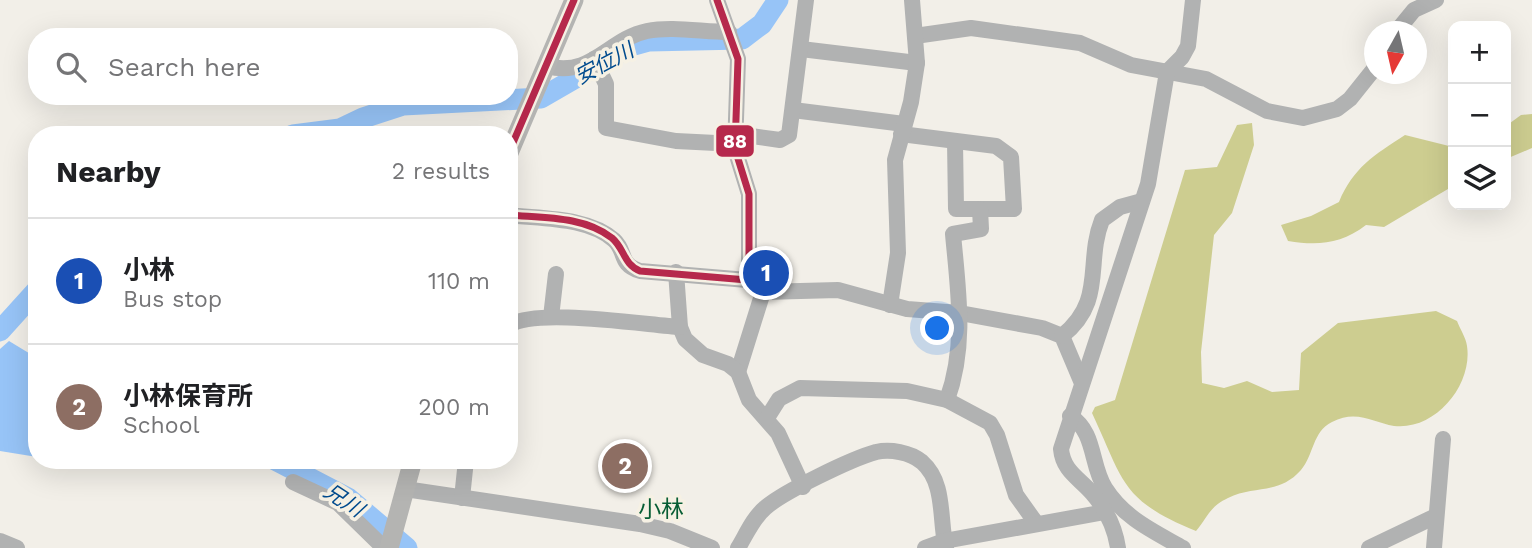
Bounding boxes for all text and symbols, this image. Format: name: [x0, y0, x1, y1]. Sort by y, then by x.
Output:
north arrow: [1364, 21, 1427, 84]
map controls: [1448, 21, 1511, 210]
button: +: [1448, 21, 1511, 84]
search box: [28, 28, 518, 105]
water label: 安位川: [570, 36, 639, 89]
icon: search: [52, 48, 90, 86]
text: Search here: [108, 52, 260, 82]
button: −: [1448, 84, 1511, 147]
line badge: 88: [715, 124, 755, 158]
text: 88: [723, 130, 747, 153]
button: layers: [1448, 147, 1511, 210]
text: Nearby: [56, 154, 161, 189]
text: 2 results: [392, 158, 490, 185]
pin: 1: [743, 247, 789, 299]
text: 小林: [123, 255, 175, 285]
text: 1: [74, 268, 84, 295]
text: 110 m: [428, 268, 490, 295]
text: Bus stop: [123, 286, 222, 313]
your location: [920, 311, 954, 345]
text: 小林保育所: [123, 381, 253, 411]
text: 2: [72, 394, 86, 421]
text: 200 m: [418, 394, 490, 421]
text: School: [123, 412, 200, 439]
pin: 2: [602, 440, 648, 492]
water label: 兄川: [320, 478, 370, 523]
district label: 小林: [638, 496, 684, 523]

